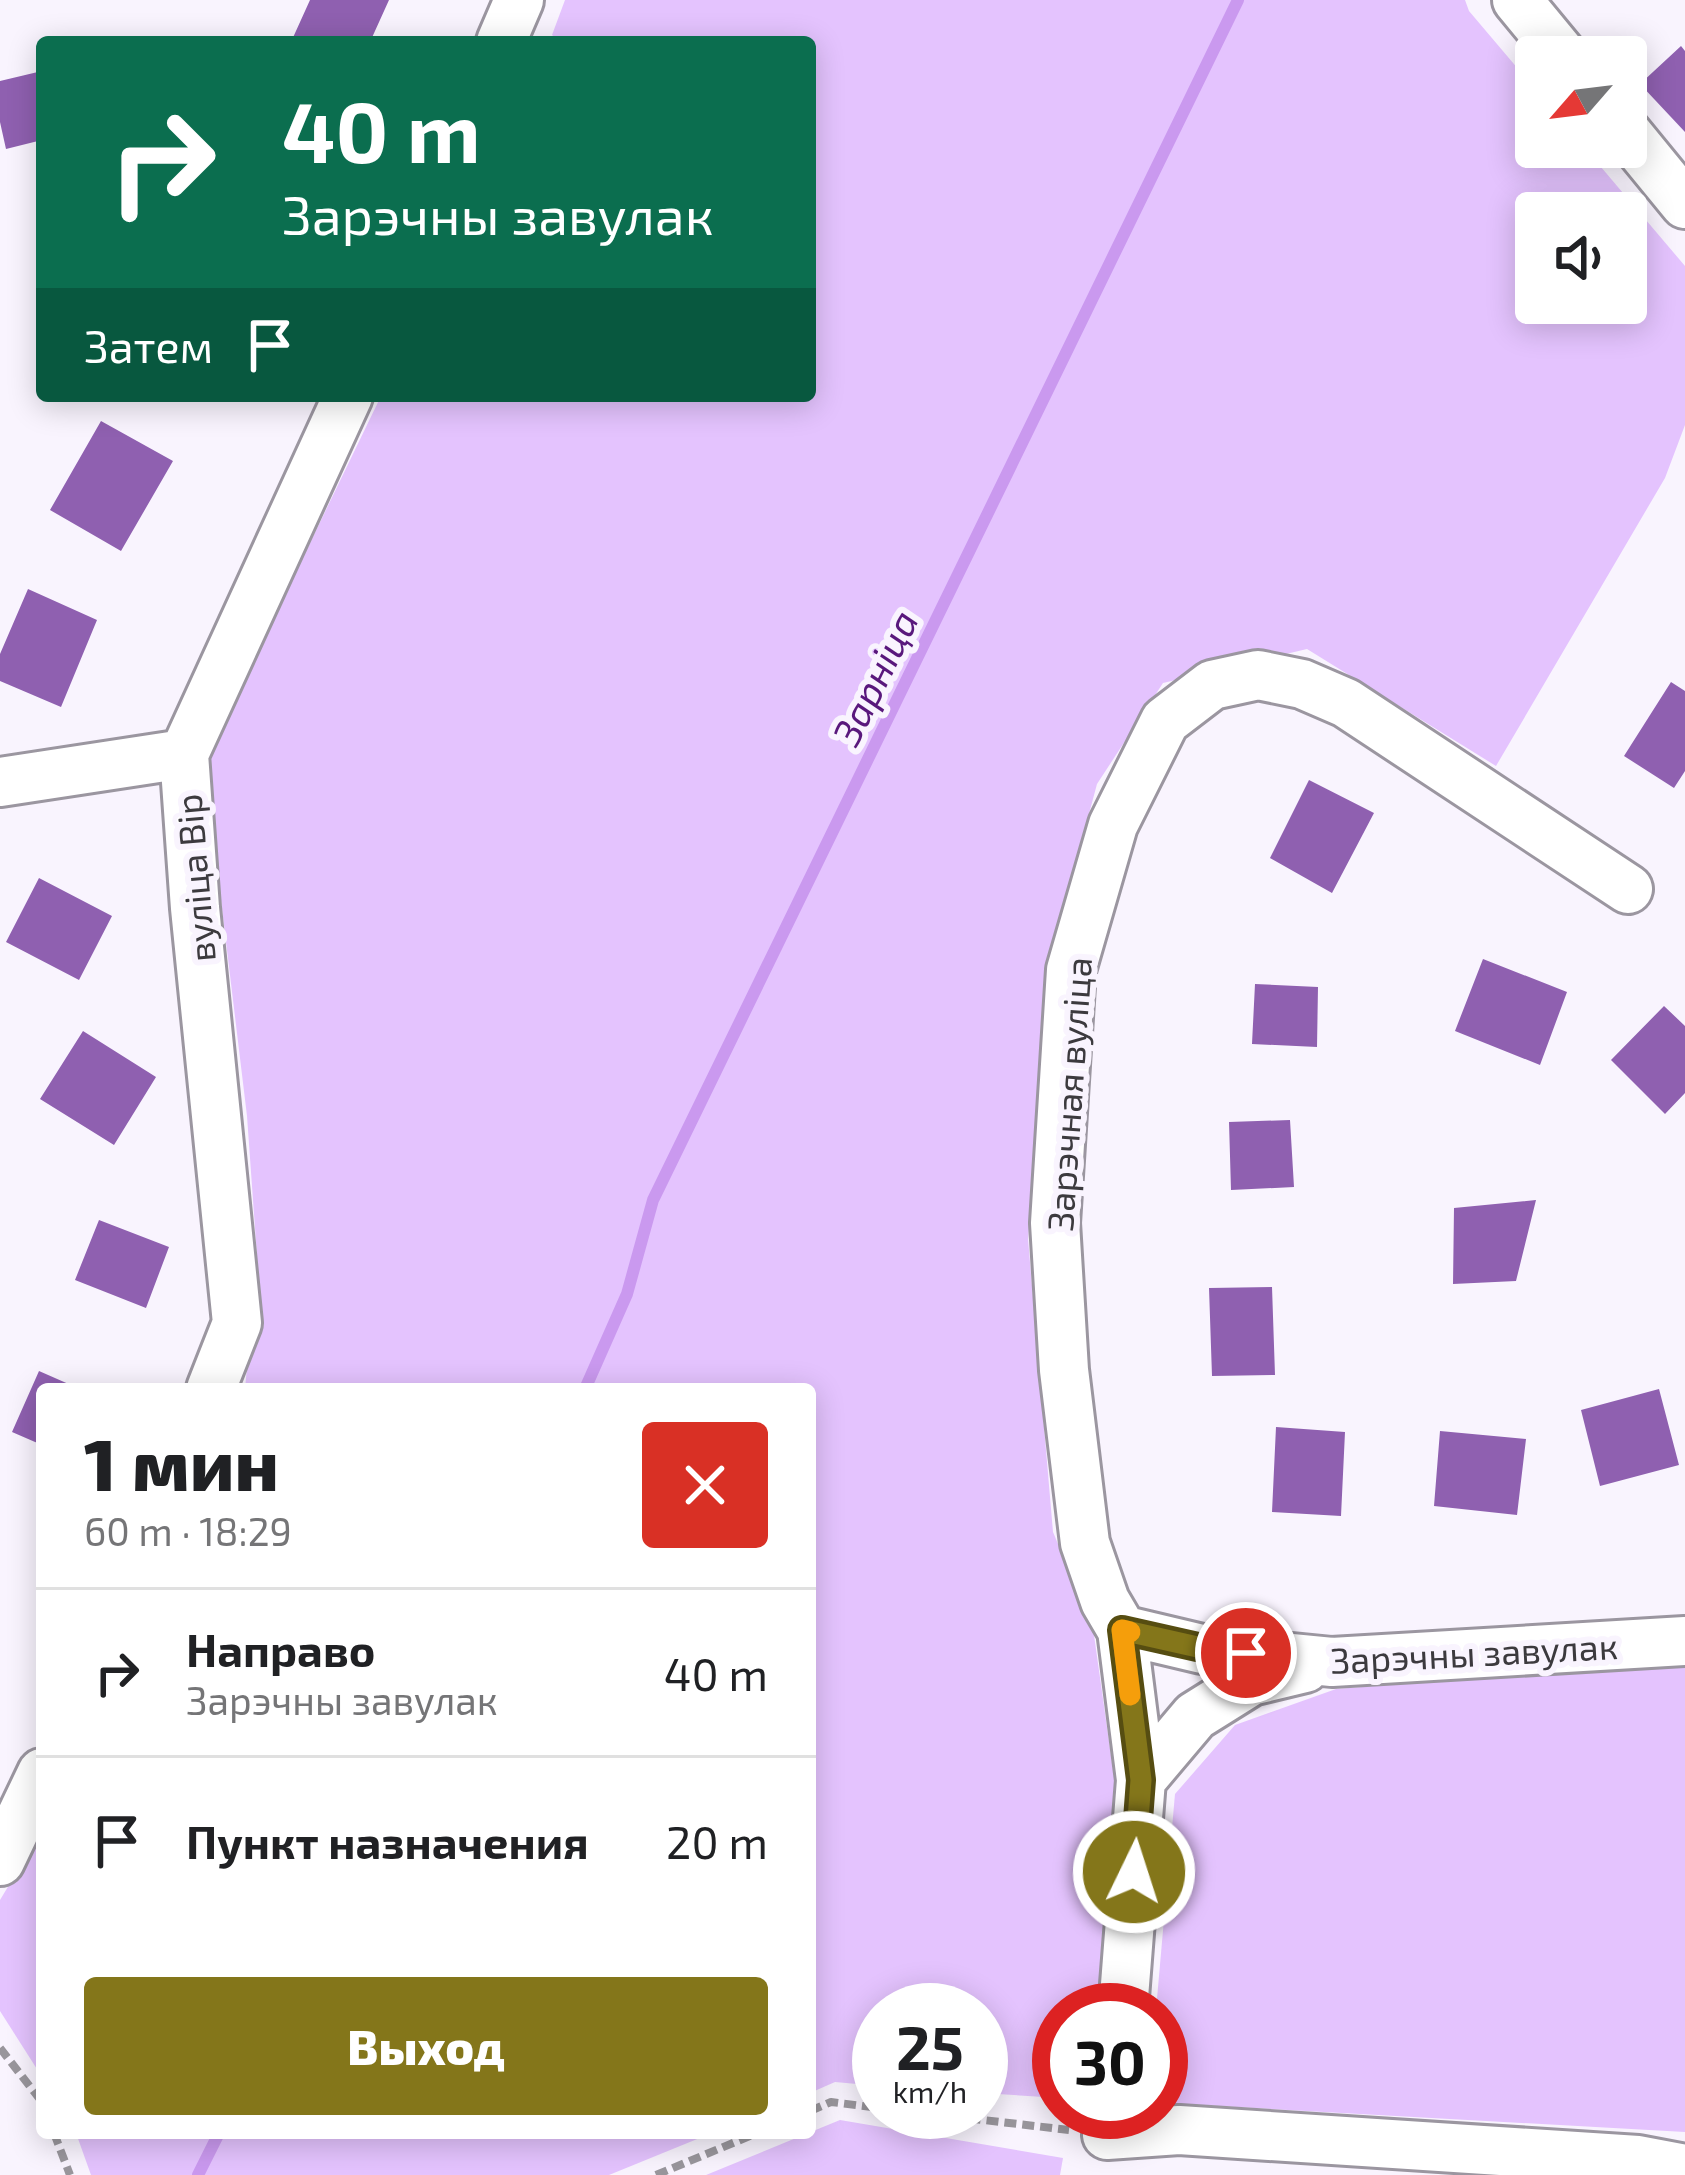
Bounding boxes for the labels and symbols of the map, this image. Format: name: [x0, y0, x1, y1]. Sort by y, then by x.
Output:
north arrow: [1515, 36, 1647, 168]
water label: Зарніца: [821, 602, 927, 753]
street label: вуліца Вір: [165, 792, 224, 964]
street label: Зарэчная вуліца: [1037, 956, 1100, 1233]
pin: [1195, 1602, 1297, 1704]
street label: Зарэчны завулак: [1329, 1623, 1619, 1682]
position arrow: [1071, 1809, 1197, 1935]
speed limit sign: 30: [1032, 1983, 1188, 2139]

